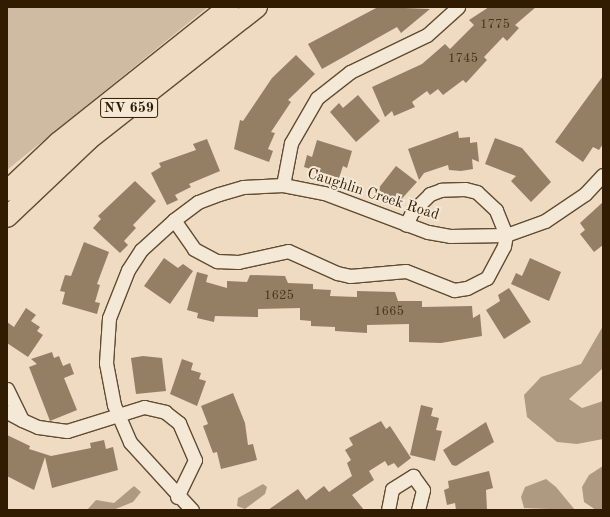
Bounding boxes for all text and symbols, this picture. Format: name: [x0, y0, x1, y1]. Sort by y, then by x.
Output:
house number: 1775: [480, 17, 510, 33]
house number: 1745: [448, 51, 478, 67]
road number: NV 659: [100, 96, 158, 120]
street label: Caughlin Creek Road: [305, 165, 441, 225]
house number: 1625: [264, 288, 294, 304]
house number: 1665: [374, 304, 404, 320]

